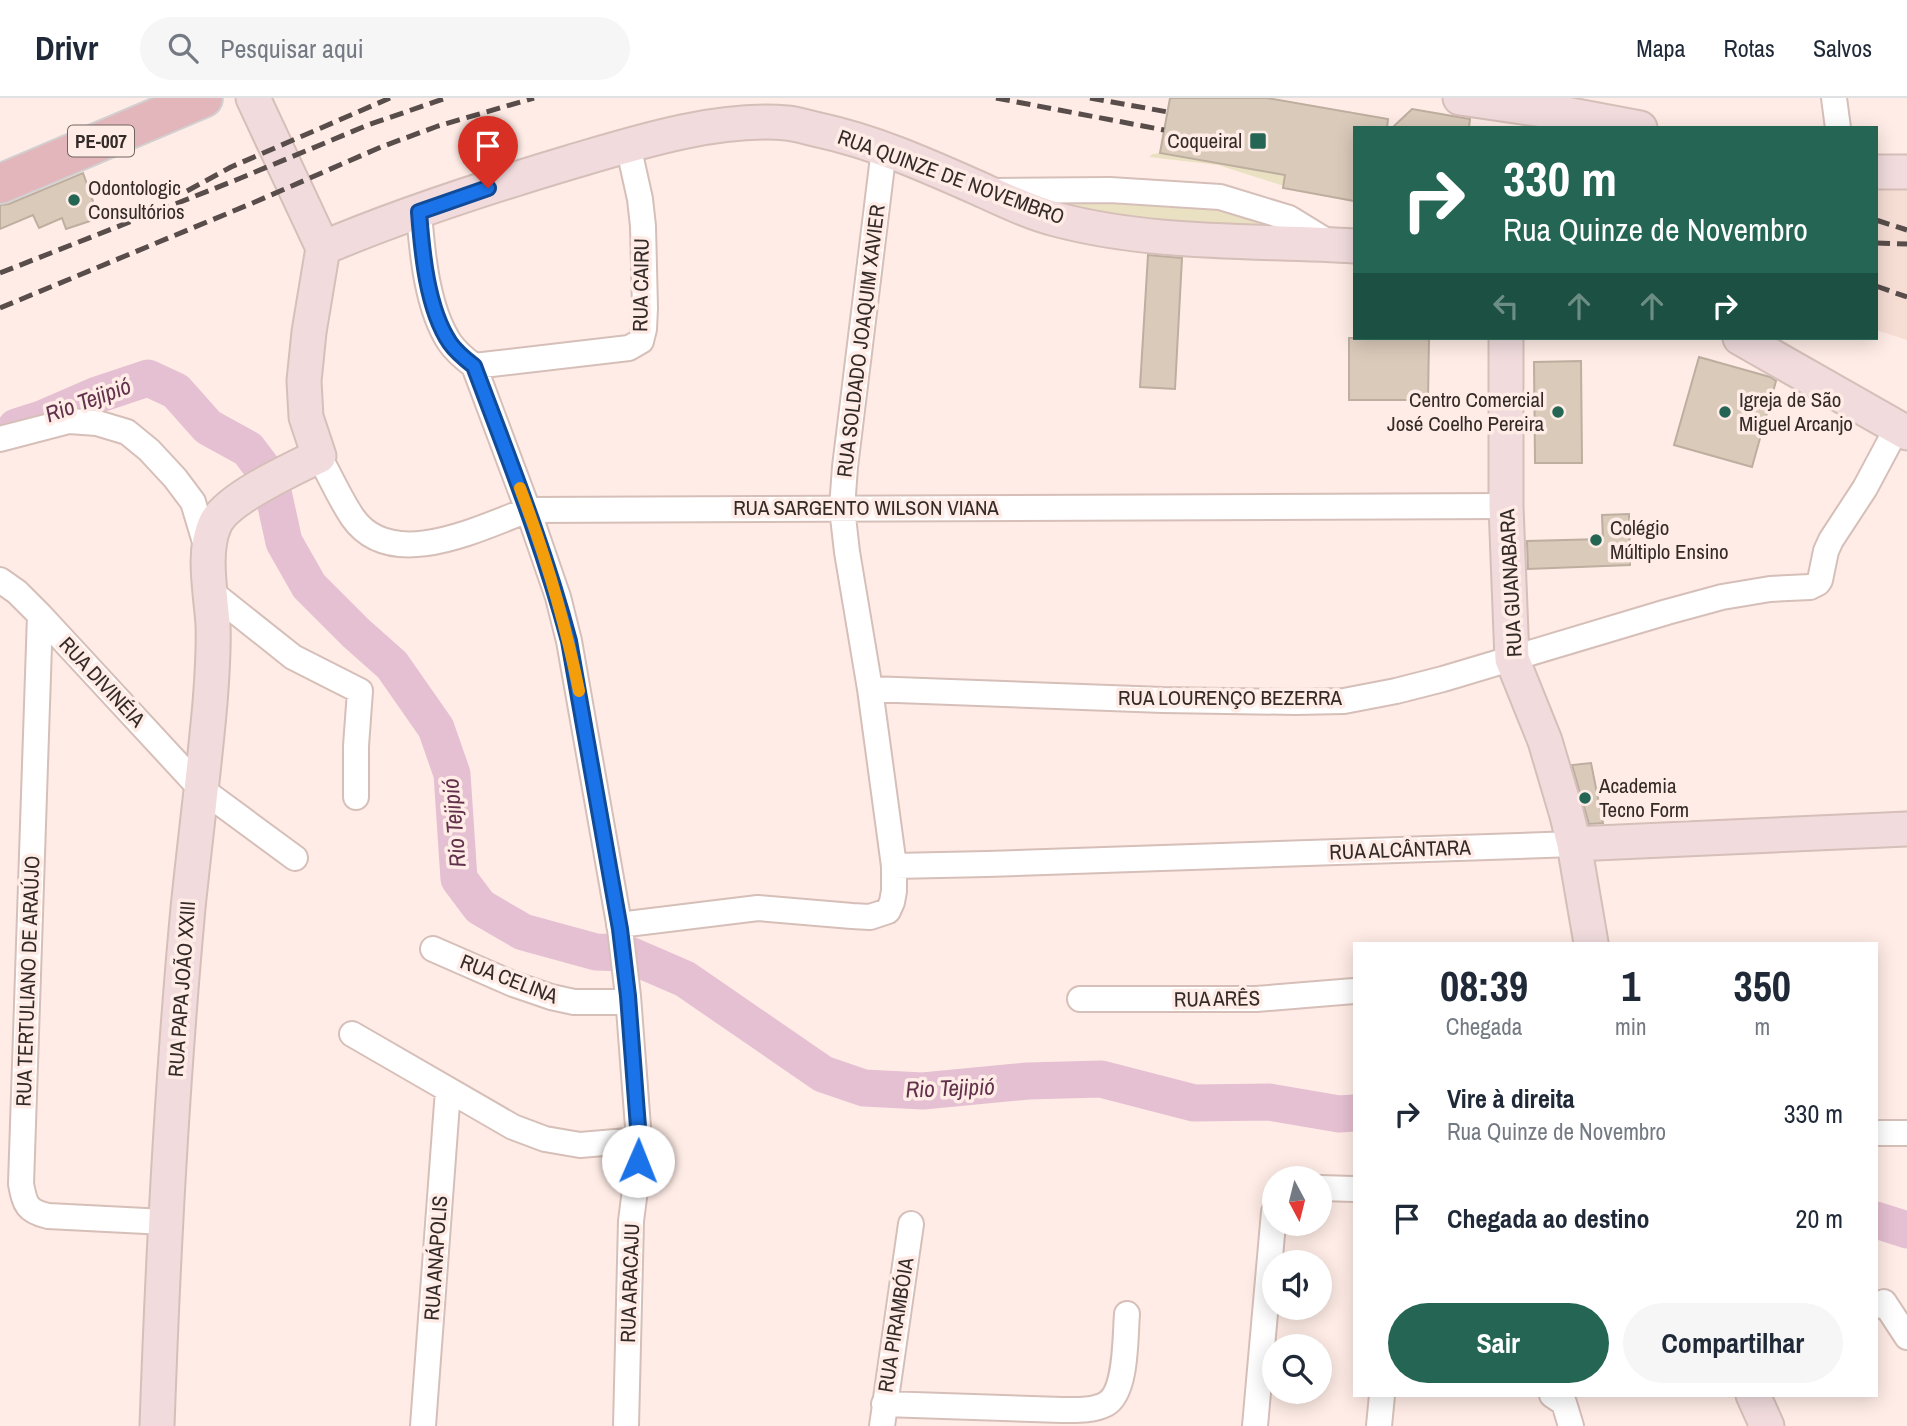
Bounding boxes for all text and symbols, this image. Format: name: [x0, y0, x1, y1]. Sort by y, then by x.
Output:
search box: [140, 17, 630, 80]
text: Drivr: [35, 26, 98, 70]
icon: search: [164, 29, 202, 67]
text: Pesquisar aqui: [220, 31, 364, 66]
text: Mapa: [1636, 32, 1686, 64]
text: Rotas: [1724, 32, 1775, 64]
text: Salvos: [1813, 32, 1872, 64]
pin: [458, 116, 518, 188]
street label: RUA QUINZE DE NOVEMBRO: [834, 122, 1069, 231]
road number: PE-007: [68, 126, 134, 156]
place label: Coqueiral: [1167, 126, 1242, 155]
icon: arrive: [469, 127, 507, 165]
marker: Coqueiral: [1248, 131, 1268, 151]
text: 330 m: [1503, 145, 1617, 211]
icon: right: [1388, 154, 1479, 245]
place label: Odontologic Consultórios: [88, 173, 185, 226]
marker: Odontologic Consultórios: [66, 192, 82, 208]
street label: RUA SOLDADO JOAQUIM XAVIER: [829, 203, 892, 479]
text: Rua Quinze de Novembro: [1503, 208, 1808, 251]
street label: RUA CAIRU: [625, 238, 656, 332]
icon: left: [1487, 287, 1525, 325]
icon: ahead: [1560, 287, 1598, 325]
icon: ahead: [1633, 287, 1671, 325]
icon: right: [1706, 287, 1744, 325]
water label: Rio Tejipió: [41, 370, 135, 429]
place label: Centro Comercial José Coelho Pereira: [1387, 385, 1544, 438]
place label: Igreja de São Miguel Arcanjo: [1739, 385, 1853, 438]
marker: Centro Comercial José Coelho Pereira: [1550, 404, 1566, 420]
marker: Igreja de São Miguel Arcanjo: [1717, 404, 1733, 420]
street label: RUA SARGENTO WILSON VIANA: [733, 493, 999, 522]
street label: RUA GUANABARA: [1492, 508, 1529, 658]
place label: Colégio Múltiplo Ensino: [1610, 513, 1729, 566]
marker: Colégio Múltiplo Ensino: [1588, 532, 1604, 548]
street label: RUA DIVINÉIA: [53, 630, 152, 734]
street label: RUA LOURENÇO BEZERRA: [1118, 683, 1342, 712]
place label: Academia Tecno Form: [1598, 771, 1689, 824]
water label: Rio Tejipió: [434, 777, 473, 869]
marker: Academia Tecno Form: [1577, 790, 1593, 806]
street label: RUA ALCÂNTARA: [1329, 833, 1472, 866]
street label: RUA TERTULIANO DE ARAÚJO: [9, 855, 46, 1107]
street label: RUA PAPA JOÃO XXIII: [161, 900, 202, 1078]
street label: RUA CELINA: [456, 947, 563, 1011]
text: 08:39: [1440, 958, 1528, 1014]
text: 1: [1621, 958, 1640, 1014]
text: 350: [1734, 958, 1791, 1014]
street label: RUA ARÊS: [1174, 983, 1260, 1014]
text: Chegada: [1446, 1011, 1522, 1042]
text: min: [1615, 1011, 1647, 1042]
text: m: [1754, 1011, 1770, 1042]
water label: Rio Tejipió: [905, 1070, 995, 1105]
text: Vire à direita: [1447, 1081, 1575, 1116]
icon: right: [1388, 1095, 1426, 1133]
text: 330 m: [1784, 1096, 1843, 1131]
text: Rua Quinze de Novembro: [1447, 1116, 1666, 1147]
position arrow: [601, 1124, 675, 1198]
north arrow: [1262, 1166, 1332, 1236]
map controls: [1262, 1166, 1332, 1404]
street label: RUA ANÁPOLIS: [417, 1194, 454, 1322]
icon: arrive: [1388, 1200, 1426, 1238]
text: Chegada ao destino: [1447, 1201, 1650, 1236]
text: 20 m: [1796, 1201, 1843, 1236]
street label: RUA ARACAJU: [613, 1223, 646, 1343]
button: sound: [1262, 1250, 1332, 1320]
street label: RUA PIRAMBÓIA: [871, 1255, 921, 1394]
button: Sair: [1388, 1303, 1609, 1383]
button: Compartilhar: [1623, 1303, 1843, 1383]
button: search: [1262, 1334, 1332, 1404]

